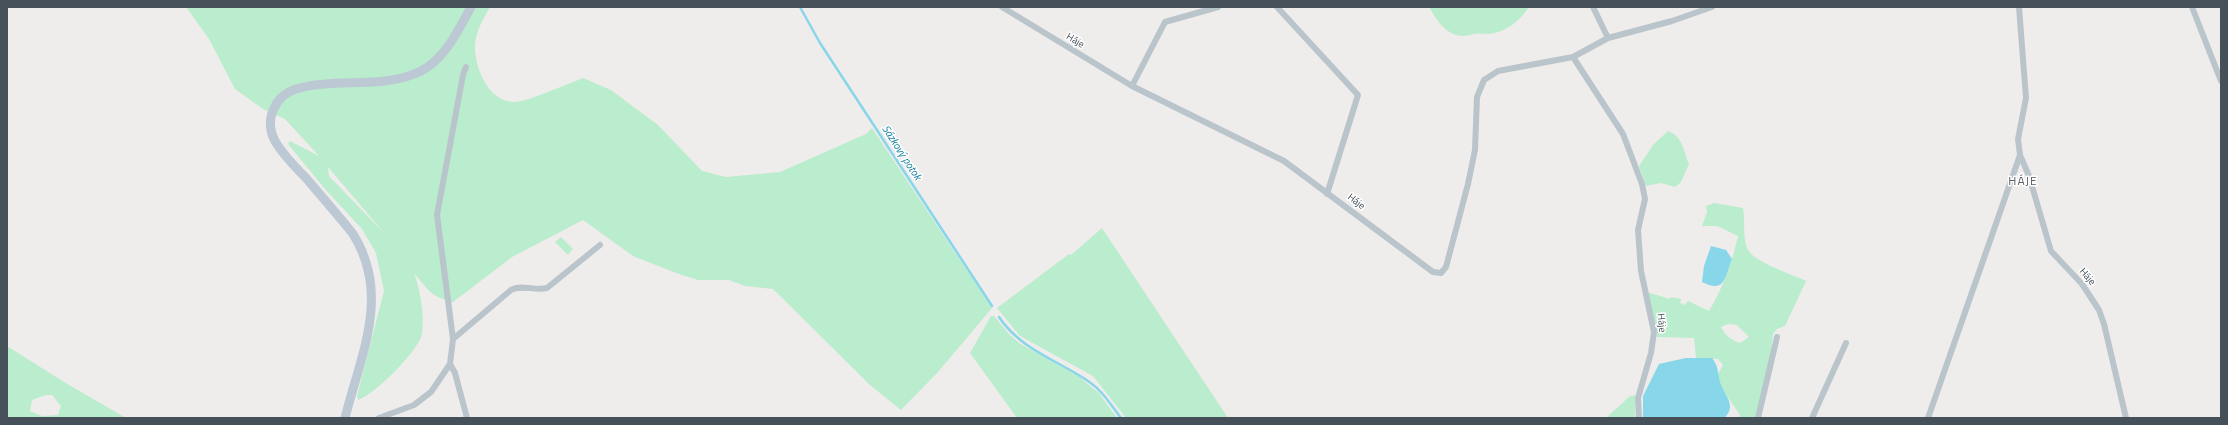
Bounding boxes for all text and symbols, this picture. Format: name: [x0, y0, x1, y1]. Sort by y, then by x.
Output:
street label: Háje: [1064, 31, 1086, 51]
water label: Sázkový potok: [878, 123, 924, 183]
district label: HÁJE: [2008, 175, 2038, 189]
street label: Háje: [1345, 191, 1367, 213]
street label: Háje: [2076, 266, 2098, 288]
street label: Háje: [1654, 313, 1668, 333]

